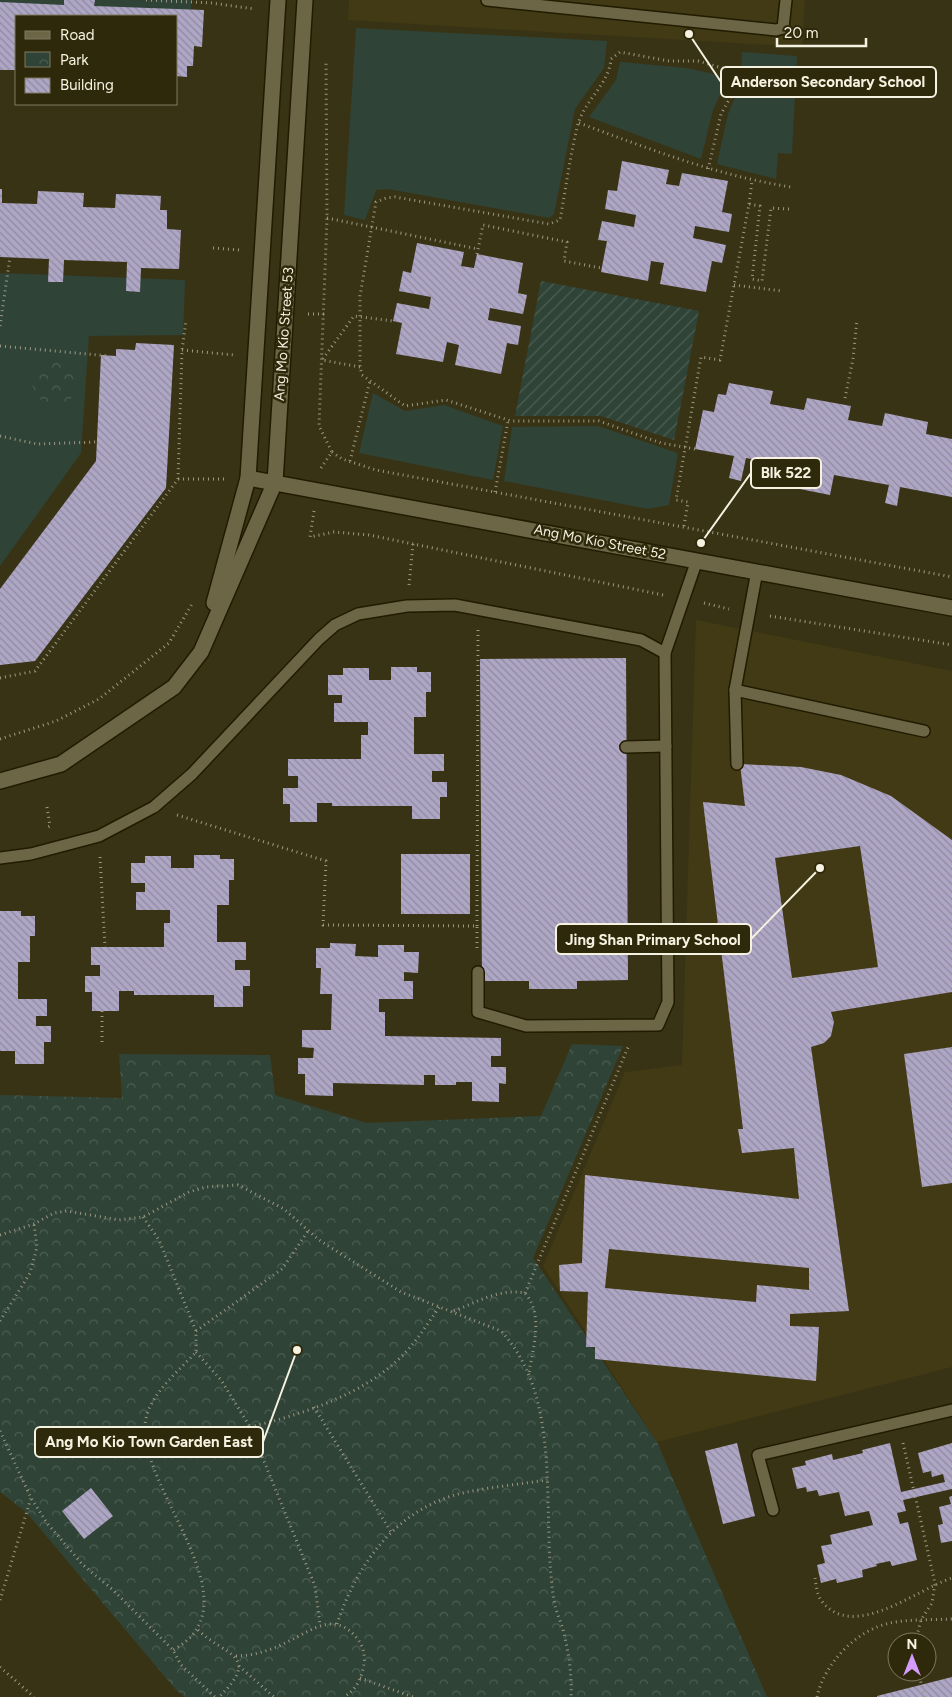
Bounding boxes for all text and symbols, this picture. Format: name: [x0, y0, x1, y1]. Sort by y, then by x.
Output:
legend: [15, 15, 178, 105]
scale bar: [777, 15, 866, 47]
text: 20 m: [784, 24, 818, 42]
text: Road: [60, 26, 95, 44]
text: Park: [60, 51, 89, 69]
callout: Anderson Secondary School: [721, 67, 936, 97]
text: Anderson Secondary School: [731, 73, 925, 91]
text: Building: [60, 76, 114, 94]
street label: Ang Mo Kio Street 53: [271, 267, 297, 401]
callout: Blk 522: [751, 458, 821, 488]
text: Blk 522: [761, 464, 812, 482]
street label: Ang Mo Kio Street 52: [532, 521, 668, 563]
callout: Jing Shan Primary School: [556, 924, 751, 954]
text: Jing Shan Primary School: [565, 931, 741, 949]
callout: Ang Mo Kio Town Garden East: [35, 1427, 263, 1457]
text: Ang Mo Kio Town Garden East: [45, 1433, 253, 1451]
north arrow: [887, 1632, 937, 1682]
text: N: [907, 1636, 917, 1653]

